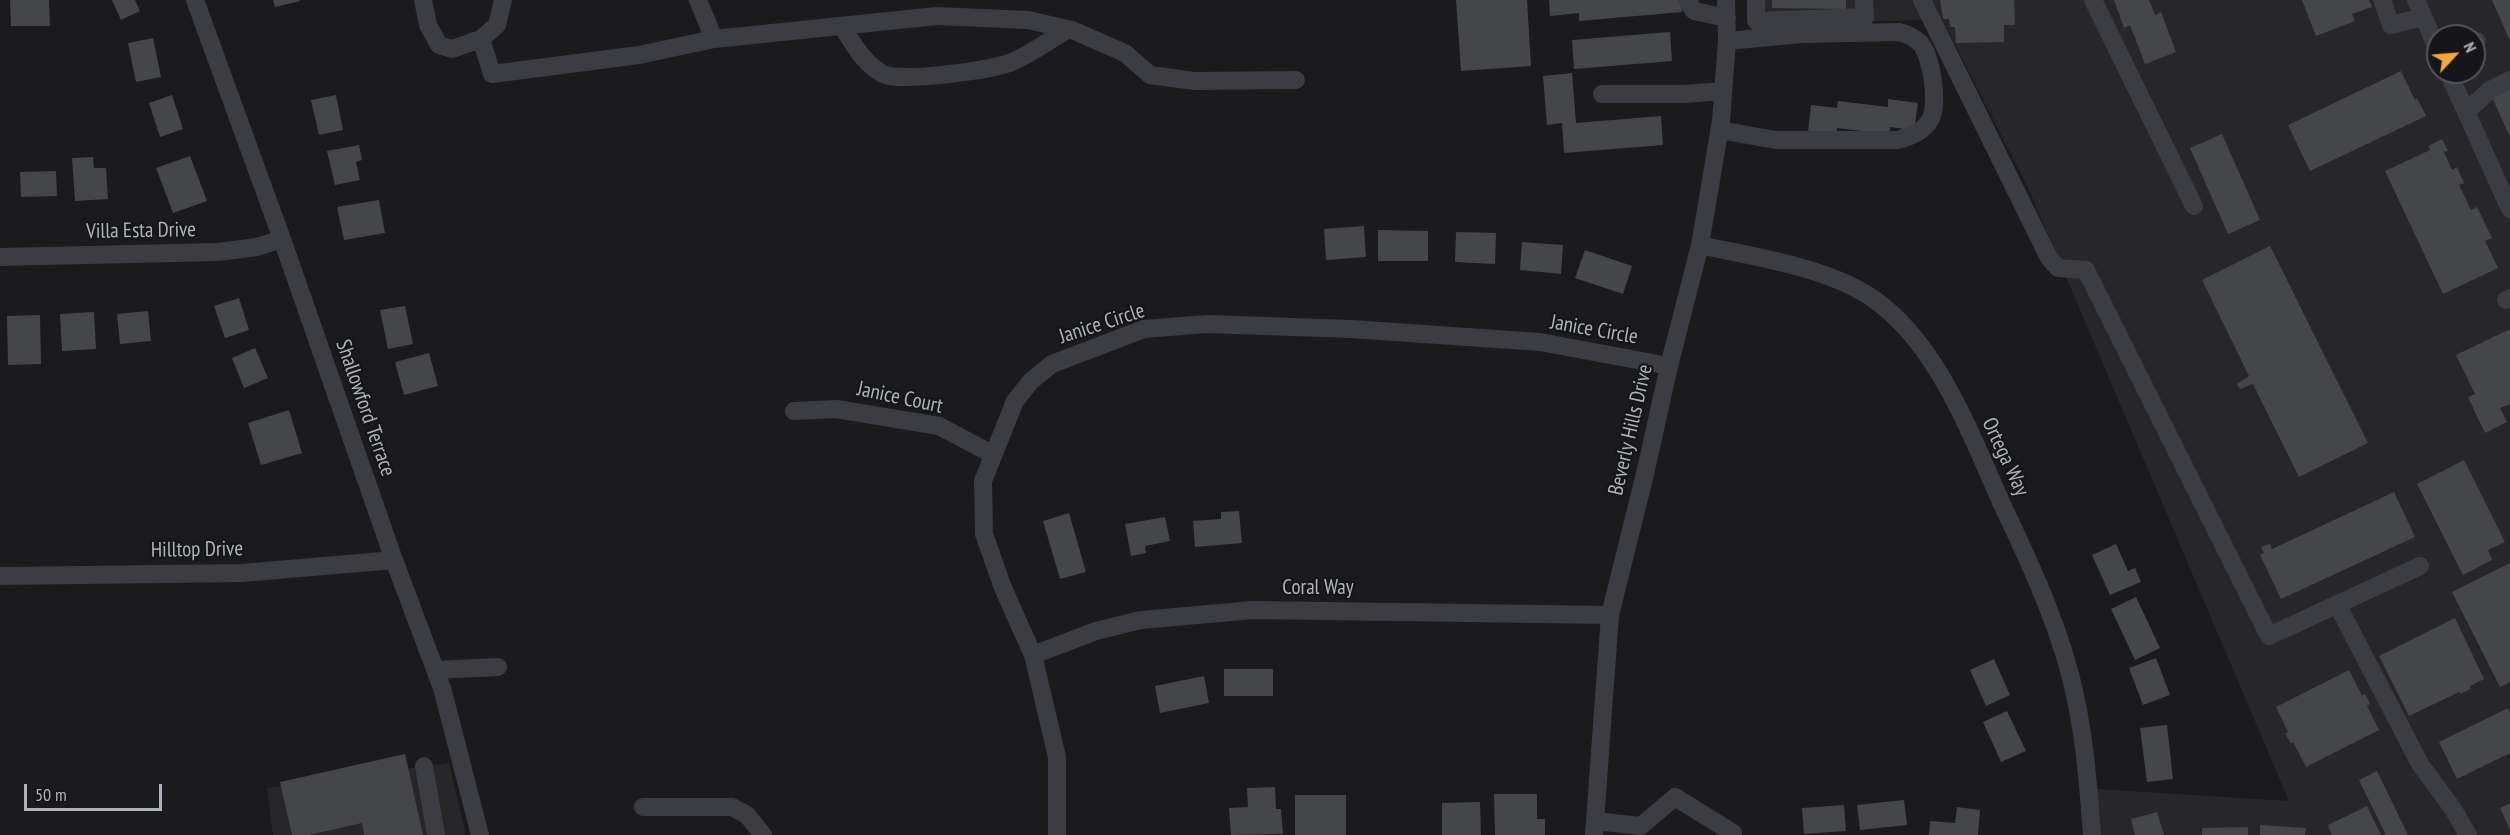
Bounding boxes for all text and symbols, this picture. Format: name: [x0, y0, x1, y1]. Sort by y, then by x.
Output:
north arrow: [2426, 24, 2486, 84]
text: N: [2459, 39, 2481, 55]
street label: Villa Esta Drive: [86, 217, 196, 245]
street label: Janice Circle: [1056, 298, 1148, 350]
street label: Janice Circle: [1548, 310, 1640, 350]
street label: Shallowford Terrace: [330, 336, 400, 480]
street label: Beverly Hills Drive: [1604, 362, 1658, 498]
street label: Janice Court: [855, 377, 945, 419]
street label: Ortega Way: [1976, 414, 2034, 500]
street label: Hilltop Drive: [151, 537, 243, 563]
street label: Coral Way: [1282, 575, 1354, 601]
scale bar: [27, 772, 165, 810]
text: 50 m: [35, 783, 67, 806]

